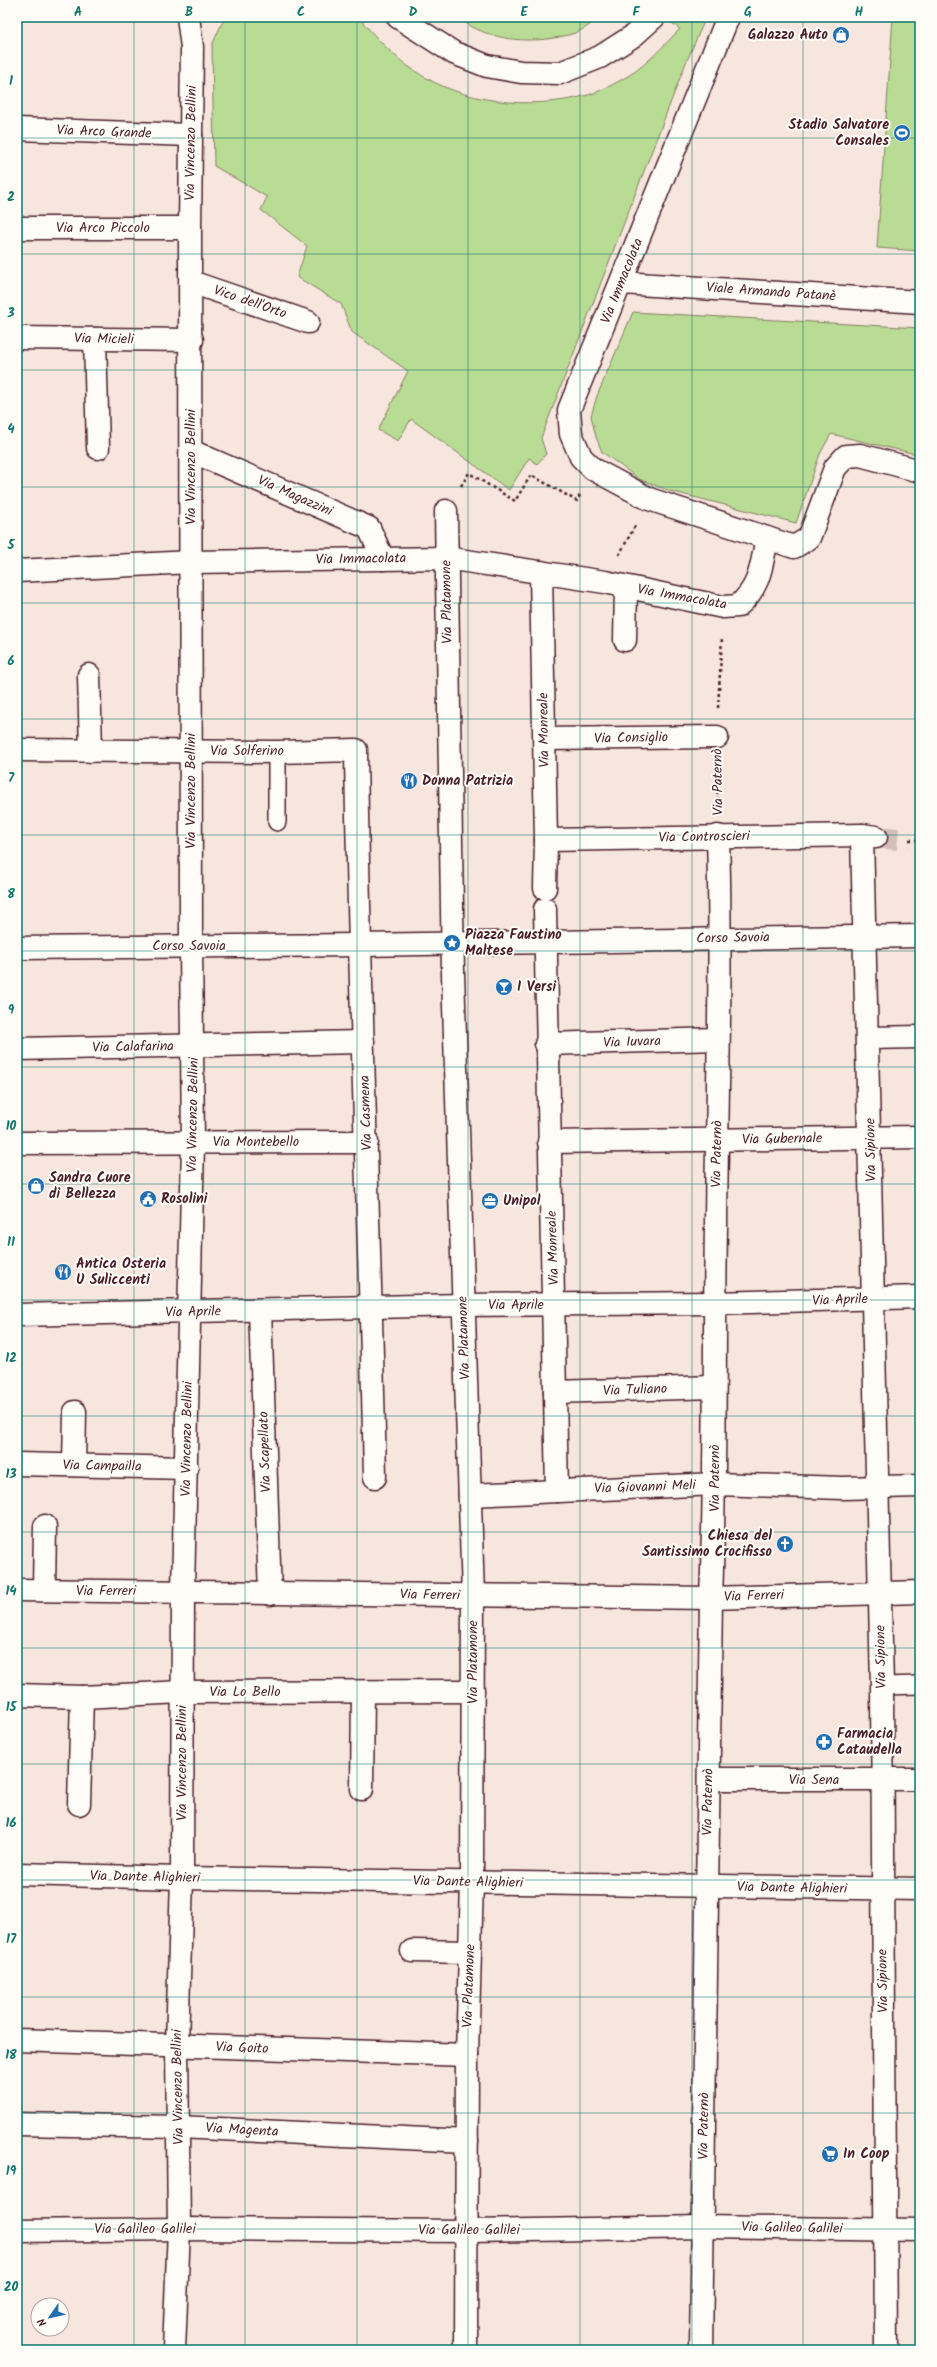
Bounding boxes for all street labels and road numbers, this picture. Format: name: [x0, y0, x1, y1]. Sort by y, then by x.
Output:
street label: Via Vincenzo Bellini: [179, 84, 203, 201]
street label: Via Arco Grande: [56, 119, 152, 145]
street label: Via Arco Piccolo: [56, 217, 150, 239]
street label: Via Immacolata: [595, 235, 649, 327]
street label: Viale Armando Patanè: [706, 277, 836, 307]
street label: Vico dell'Orto: [210, 279, 290, 325]
street label: Via Micieli: [74, 327, 135, 351]
street label: Via Vincenzo Bellini: [180, 409, 202, 525]
street label: Via Magazzini: [254, 470, 337, 523]
street label: Via Immacolata: [315, 547, 407, 571]
street label: Via Platamone: [435, 559, 459, 644]
street label: Via Immacolata: [635, 578, 729, 616]
street label: Via Monreale: [532, 692, 556, 768]
street label: Via Consiglio: [594, 726, 668, 750]
street label: Via Vincenzo Bellini: [180, 733, 202, 849]
street label: Via Solferino: [210, 740, 284, 762]
street label: Via Paternò: [706, 748, 730, 816]
street label: Via Controscieri: [658, 825, 751, 849]
street label: Corso Savoia: [696, 926, 770, 950]
street label: Corso Savoia: [152, 935, 226, 957]
street label: Via Iuvara: [603, 1030, 661, 1054]
street label: Via Calafarina: [92, 1035, 174, 1059]
street label: Via Vincenzo Bellini: [181, 1056, 205, 1173]
street label: Via Casmena: [354, 1075, 378, 1151]
street label: Via Sipione: [859, 1117, 883, 1182]
street label: Via Paternò: [705, 1120, 729, 1188]
street label: Via Gubernale: [742, 1127, 823, 1151]
street label: Via Montebello: [213, 1131, 299, 1153]
street label: Via Monreale: [541, 1209, 565, 1286]
street label: Via Aprile: [812, 1288, 869, 1312]
street label: Via Aprile: [488, 1294, 545, 1316]
street label: Via Platamone: [452, 1295, 476, 1380]
street label: Via Aprile: [165, 1301, 222, 1323]
street label: Via Tuliano: [602, 1378, 668, 1402]
street label: Via Vincenzo Bellini: [175, 1380, 199, 1497]
street label: Via Scapellato: [253, 1411, 277, 1493]
street label: Via Paternò: [704, 1444, 726, 1512]
street label: Via Campailla: [62, 1454, 142, 1478]
street label: Via Giovanni Meli: [594, 1474, 697, 1500]
street label: Via Ferreri: [76, 1580, 137, 1602]
street label: Via Ferreri: [400, 1583, 461, 1607]
street label: Via Ferreri: [724, 1584, 785, 1608]
street label: Via Platamone: [462, 1619, 484, 1704]
street label: Via Sipione: [869, 1624, 893, 1689]
street label: Via Lo Bello: [210, 1681, 280, 1703]
street label: Via Vincenzo Bellini: [171, 1705, 193, 1821]
street label: Via Paternò: [696, 1768, 720, 1836]
street label: Via Sena: [789, 1769, 839, 1791]
street label: Via Dante Alighieri: [90, 1865, 201, 1889]
street label: Via Dante Alighieri: [413, 1870, 524, 1894]
street label: Via Dante Alighieri: [737, 1876, 848, 1900]
street label: Via Platamone: [457, 1943, 481, 2028]
street label: Via Sipione: [871, 1948, 895, 2013]
street label: Via Vincenzo Bellini: [166, 2028, 190, 2145]
street label: Via Goito: [215, 2036, 269, 2060]
street label: Via Paternò: [692, 2092, 716, 2160]
street label: Via Magenta: [205, 2117, 279, 2143]
street label: Via Galileo Galilei: [741, 2216, 844, 2240]
street label: Via Galileo Galilei: [94, 2218, 196, 2240]
street label: Via Galileo Galilei: [418, 2219, 520, 2241]

